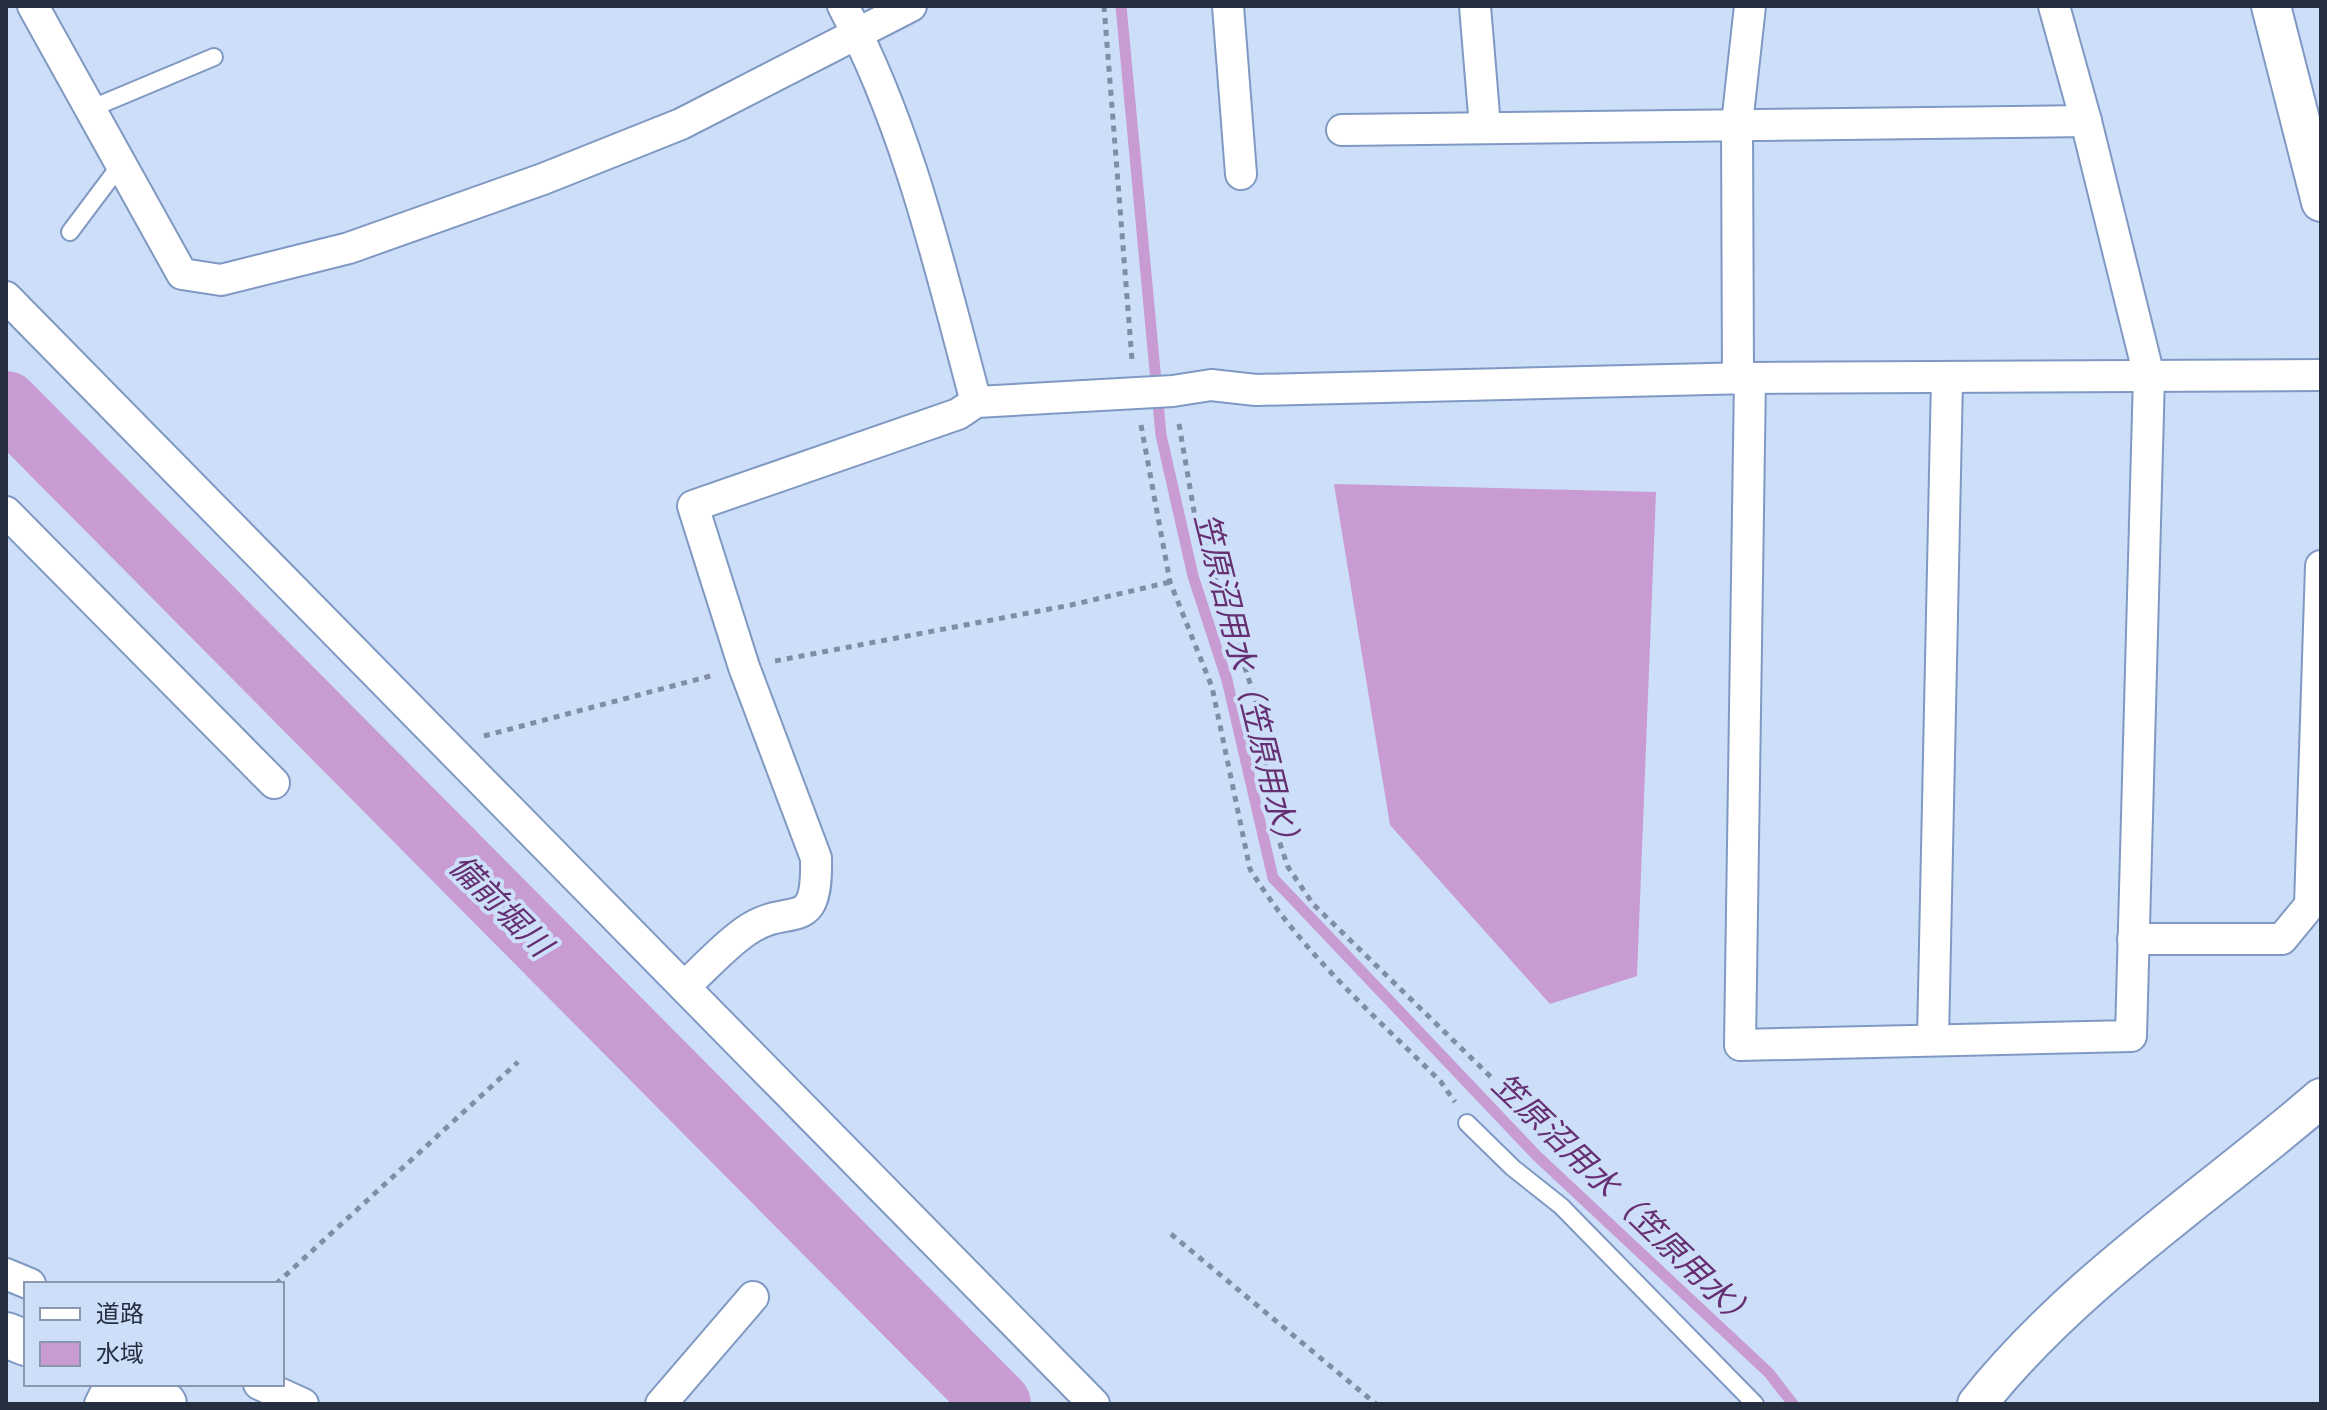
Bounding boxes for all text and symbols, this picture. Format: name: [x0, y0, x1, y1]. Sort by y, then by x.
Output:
water label: 笠原沼用水（笠原用水）: [1188, 508, 1312, 860]
water label: 備前堀川: [443, 845, 564, 966]
water label: 笠原沼用水（笠原用水）: [1485, 1063, 1767, 1337]
legend: [24, 1282, 284, 1386]
text: 道路: [96, 1298, 144, 1327]
text: 水域: [96, 1338, 144, 1367]

